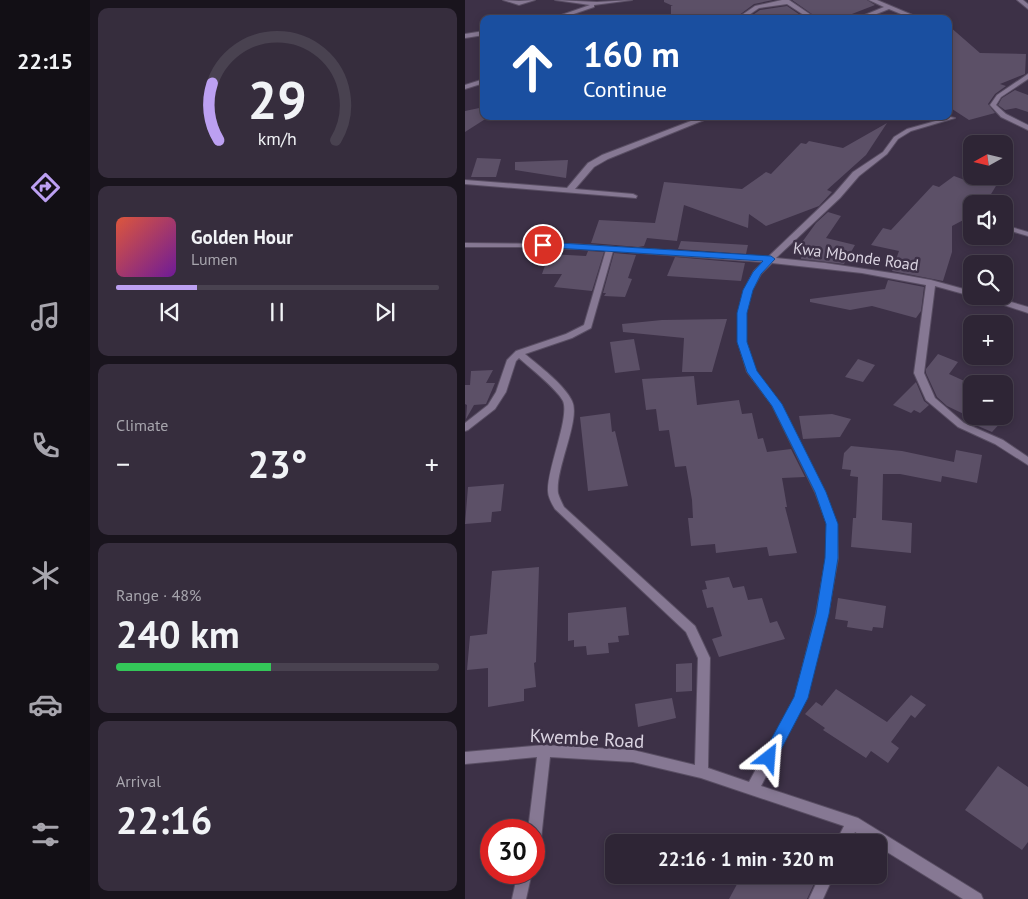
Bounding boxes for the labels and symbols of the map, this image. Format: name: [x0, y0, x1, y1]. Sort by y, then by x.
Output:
north arrow: [963, 135, 1013, 185]
pin: [522, 224, 564, 266]
street label: Kwa Mbonde Road: [792, 237, 920, 275]
street label: Kwembe Road: [529, 723, 645, 753]
position arrow: [742, 731, 794, 783]
speed limit sign: 30: [480, 819, 545, 884]

